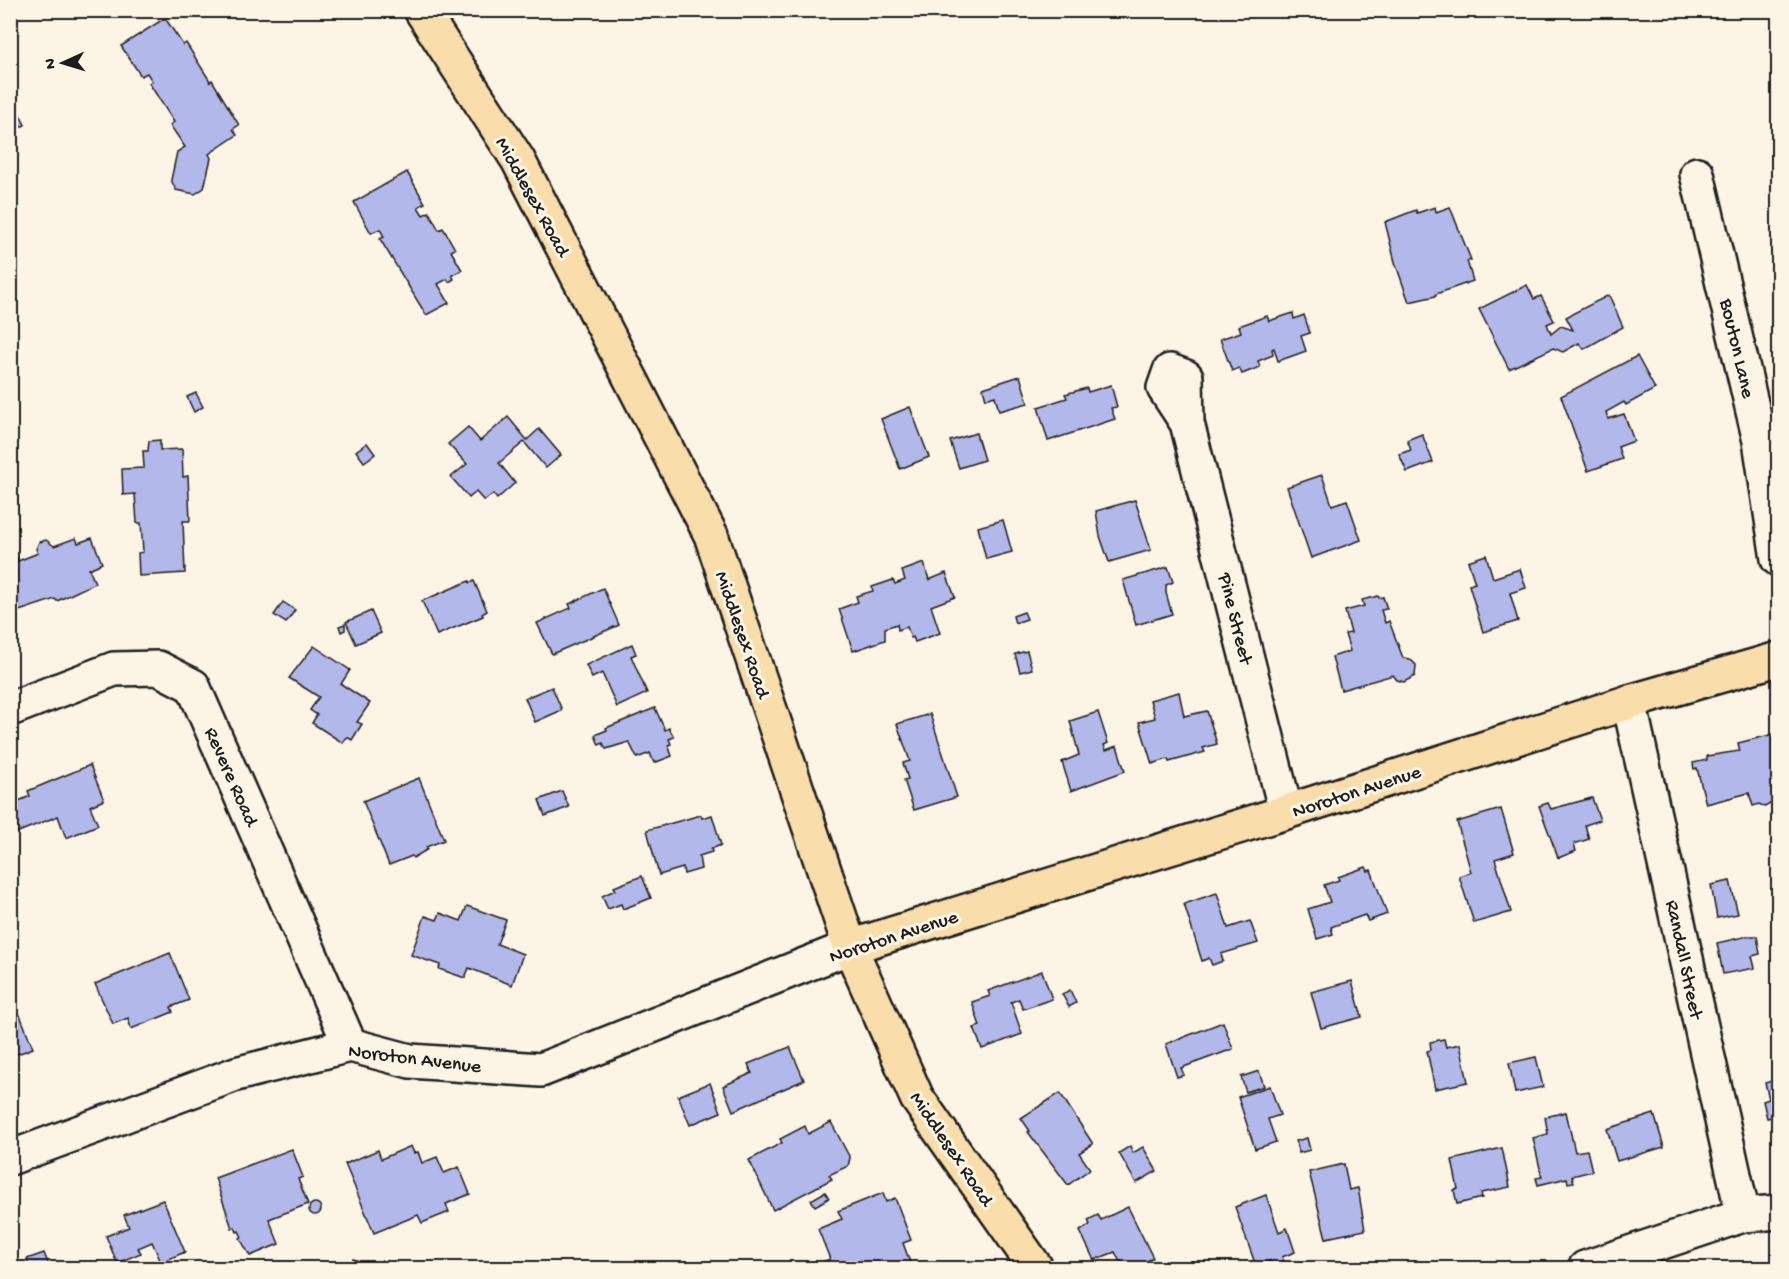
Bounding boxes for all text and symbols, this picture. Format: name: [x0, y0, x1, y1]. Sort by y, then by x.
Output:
north arrow: [33, 33, 93, 93]
text: N: [42, 57, 61, 70]
street label: Middlesex Road: [489, 134, 574, 263]
street label: Bouton Lane: [1713, 296, 1758, 401]
street label: Middlesex Road: [708, 569, 774, 704]
street label: Pine Street: [1211, 570, 1256, 669]
street label: Revere Road: [198, 724, 263, 832]
street label: Noroton Avenue: [1290, 762, 1425, 825]
street label: Randall Street: [1659, 898, 1707, 1023]
street label: Noroton Avenue: [827, 907, 962, 970]
street label: Noroton Avenue: [347, 1041, 483, 1080]
street label: Middlesex Road: [903, 1088, 998, 1213]

